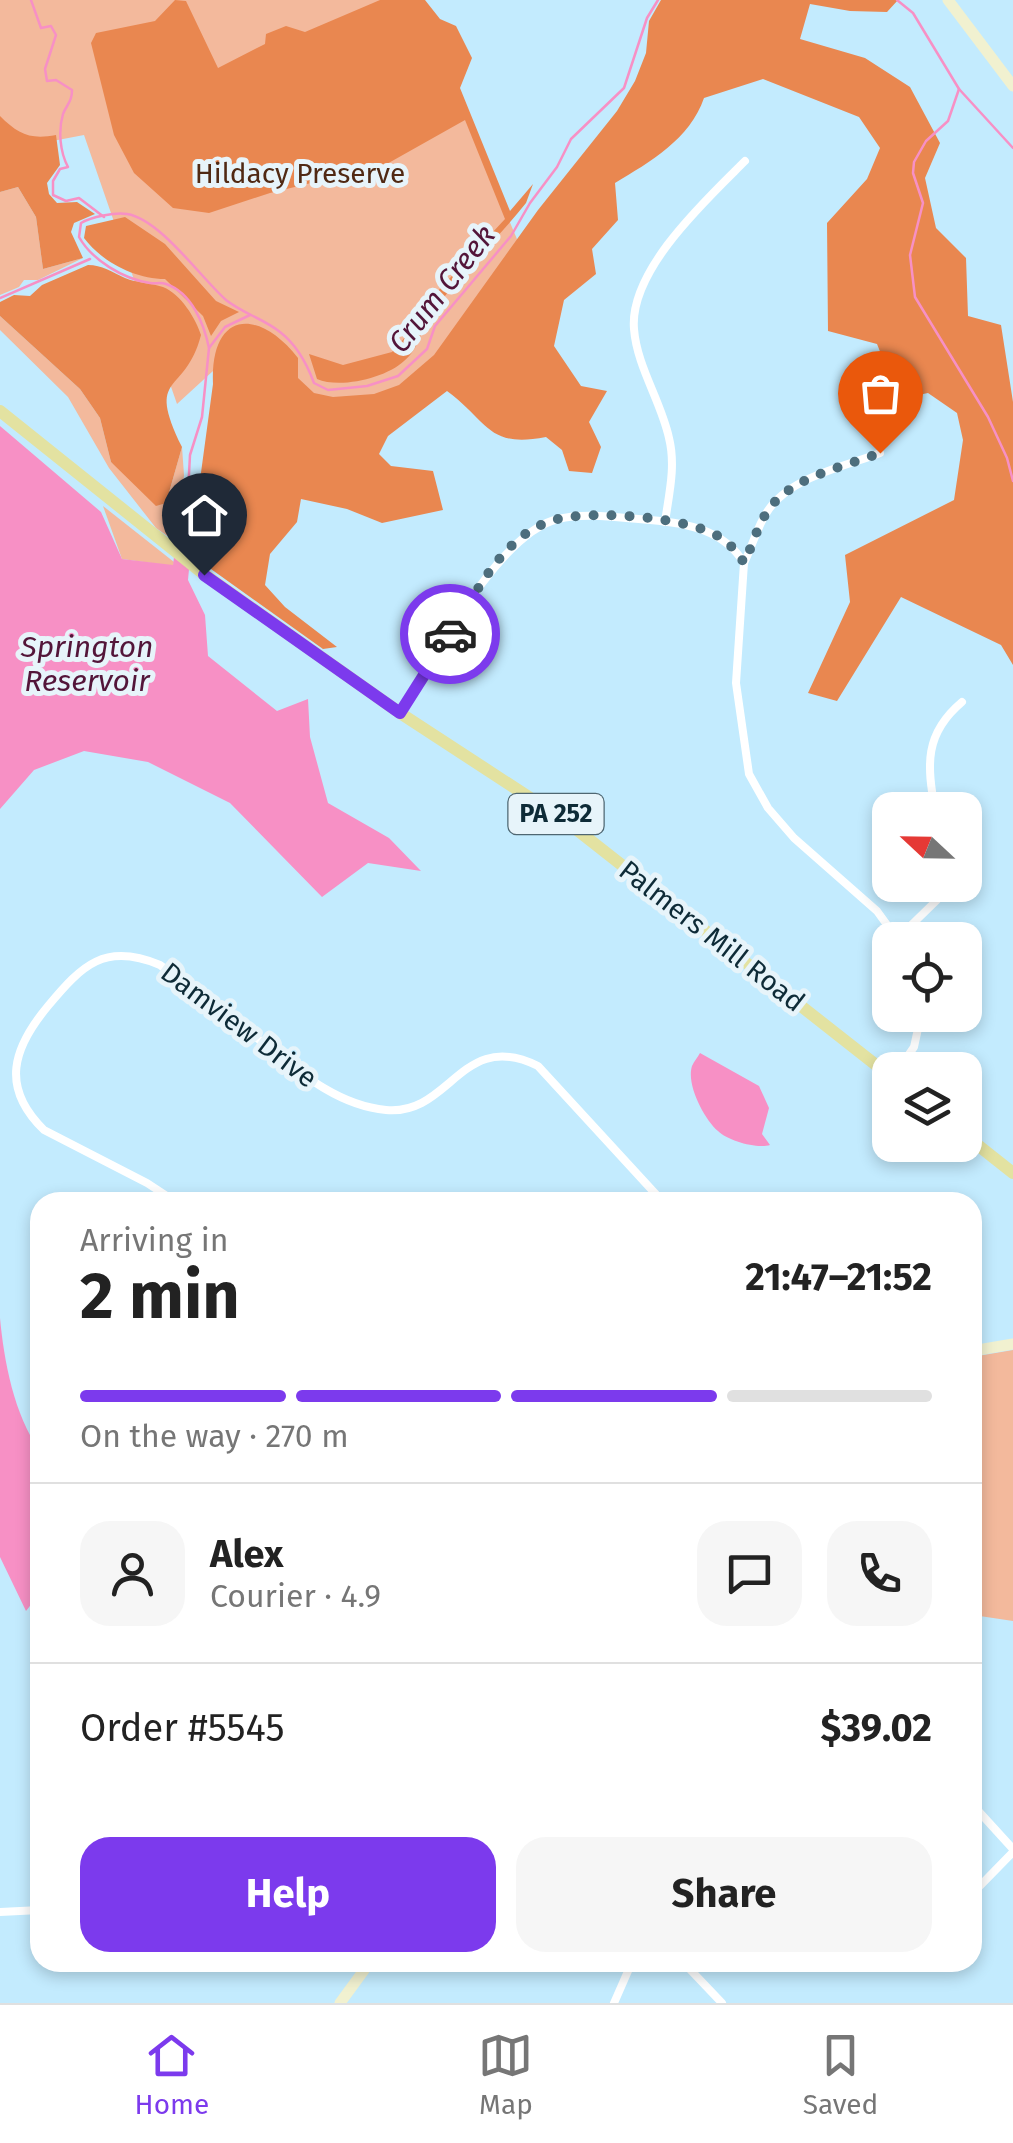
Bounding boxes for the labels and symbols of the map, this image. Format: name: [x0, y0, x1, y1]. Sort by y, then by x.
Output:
park label: Hildacy Preserve: [195, 157, 405, 190]
water label: Crum Creek: [381, 218, 503, 360]
pin: [838, 351, 923, 454]
pin: [162, 473, 247, 576]
courier: [400, 584, 500, 684]
water label: Springton Reservoir: [20, 629, 153, 699]
north arrow: [872, 792, 982, 902]
road number: PA 252: [508, 794, 604, 834]
street label: Palmers Mill Road: [613, 853, 811, 1019]
street label: Damview Drive: [154, 956, 324, 1094]

